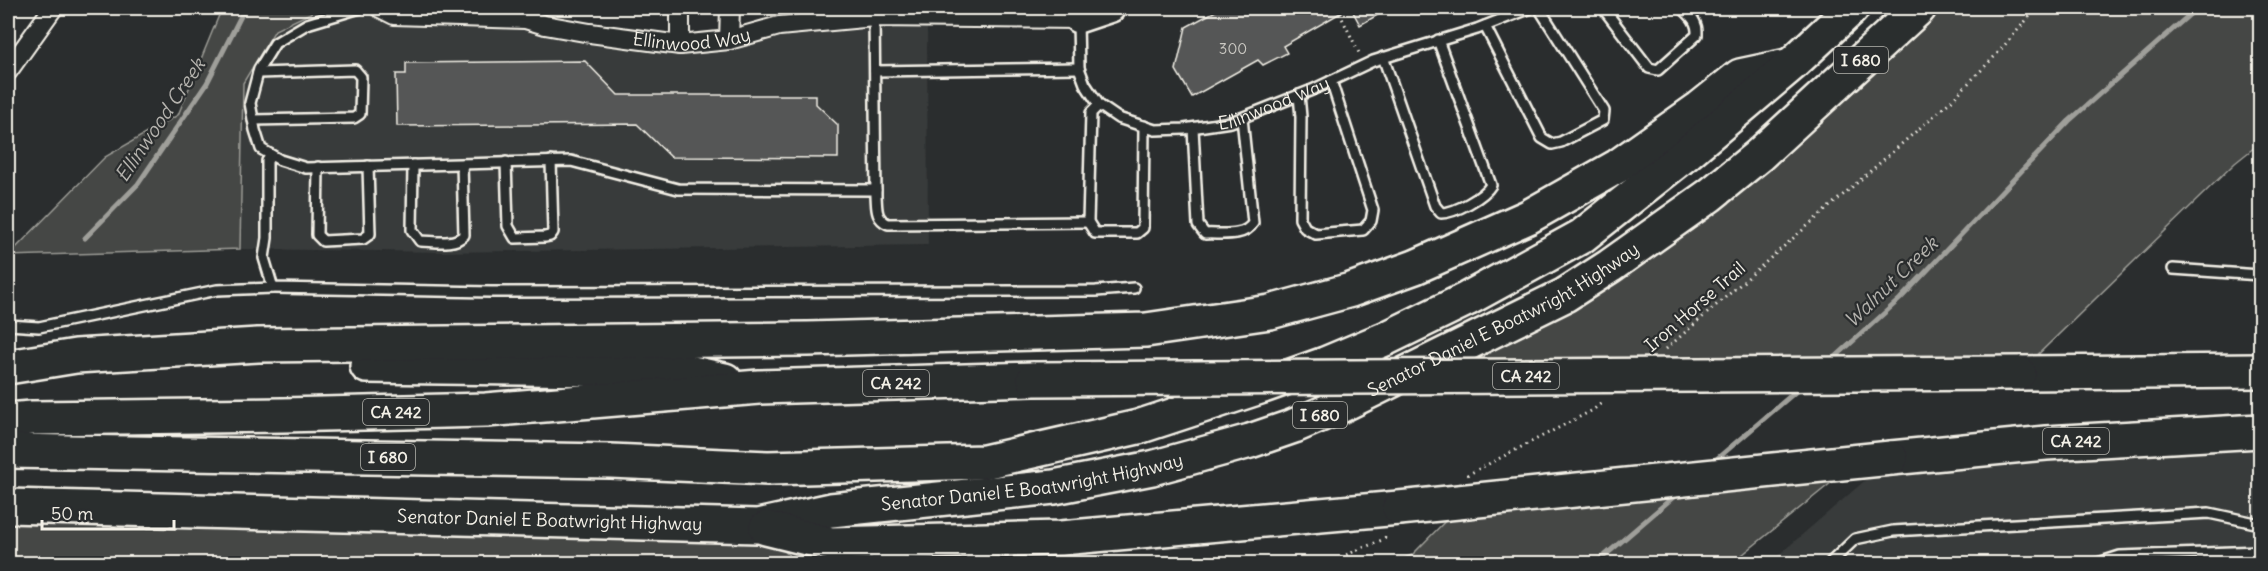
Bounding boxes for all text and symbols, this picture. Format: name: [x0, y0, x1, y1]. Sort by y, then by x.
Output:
street label: Ellinwood Way: [632, 23, 753, 56]
house number: 300: [1219, 39, 1247, 58]
road number: I 680: [1834, 47, 1888, 73]
water label: Ellinwood Creek: [109, 52, 211, 186]
street label: Ellinwood Way: [1216, 71, 1333, 135]
water label: Walnut Creek: [1839, 230, 1944, 332]
street label: Senator Daniel E Boatwright Highway: [1363, 237, 1643, 402]
street label: Iron Horse Trail: [1640, 257, 1750, 357]
road number: CA 242: [1493, 363, 1559, 389]
road number: CA 242: [863, 370, 929, 396]
road number: CA 242: [363, 399, 429, 425]
road number: I 680: [1293, 402, 1347, 428]
road number: CA 242: [2043, 428, 2109, 454]
road number: I 680: [361, 444, 415, 470]
street label: Senator Daniel E Boatwright Highway: [880, 448, 1185, 516]
scale bar: [42, 493, 174, 531]
text: 50 m: [51, 502, 93, 525]
street label: Senator Daniel E Boatwright Highway: [397, 504, 703, 536]

